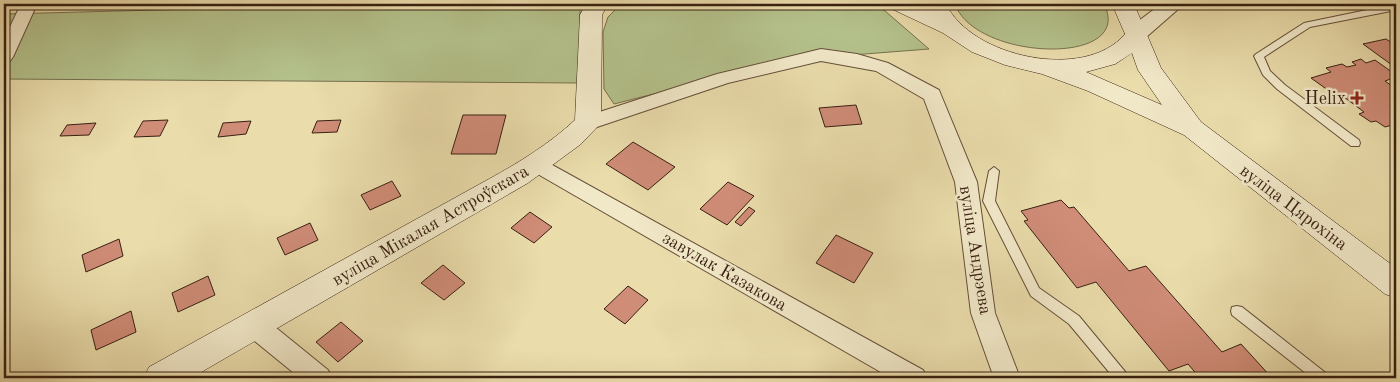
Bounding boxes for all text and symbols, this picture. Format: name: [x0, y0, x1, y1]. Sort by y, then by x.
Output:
place label: Helix: [1304, 90, 1346, 108]
marker: Helix: [1350, 91, 1364, 105]
street label: вуліца Мікалая Астроўскага: [329, 162, 532, 290]
street label: вуліца Цярохіна: [1236, 162, 1351, 254]
street label: вуліца Андрэева: [956, 184, 994, 316]
street label: завулак Казакова: [659, 229, 790, 315]

